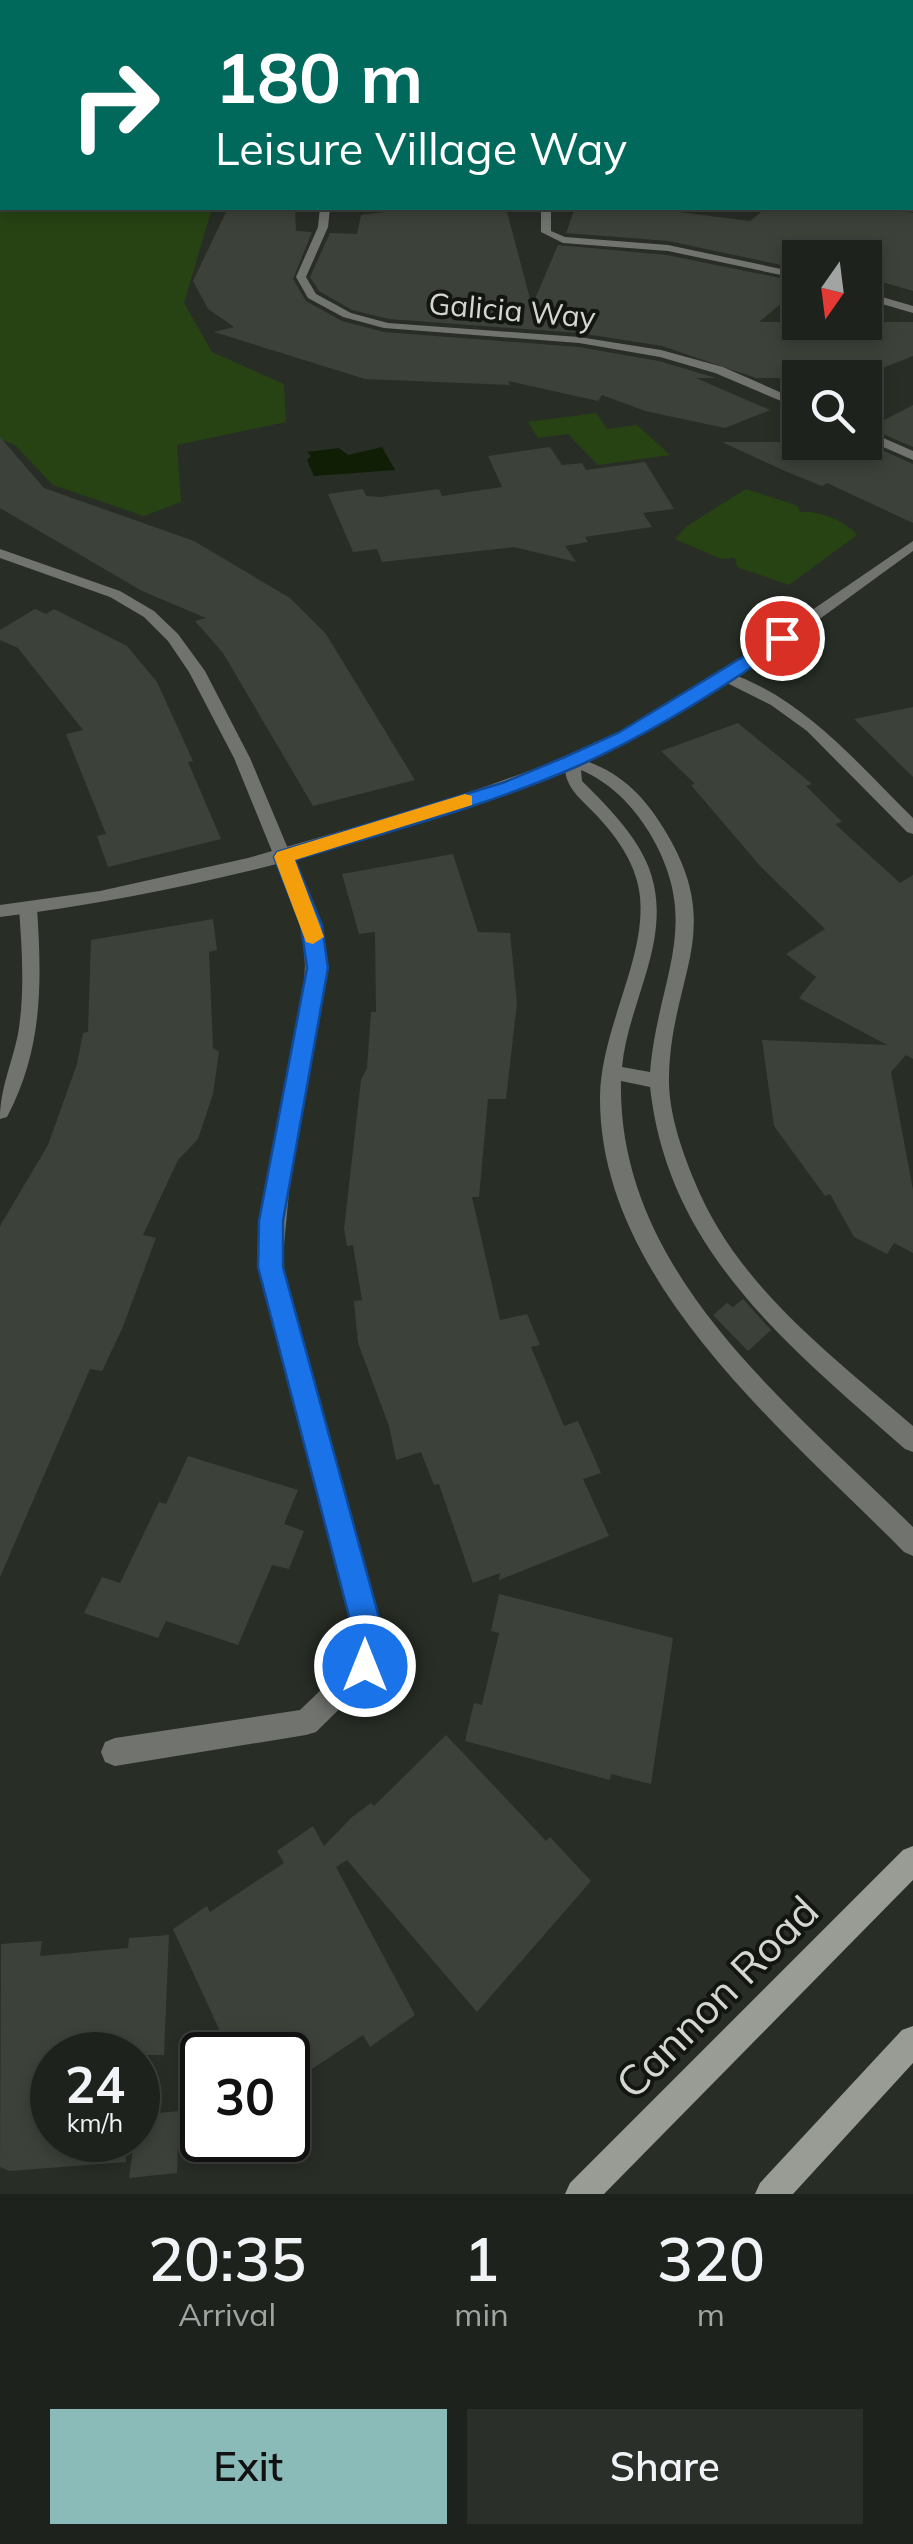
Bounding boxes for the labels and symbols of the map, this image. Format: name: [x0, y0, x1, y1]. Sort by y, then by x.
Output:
north arrow: [782, 240, 882, 340]
street label: Galicia Way: [427, 284, 597, 336]
pin: [740, 596, 825, 681]
position arrow: [313, 1614, 417, 1718]
street label: Cannon Road: [604, 1884, 829, 2109]
speed limit sign: 30: [180, 2032, 310, 2162]

